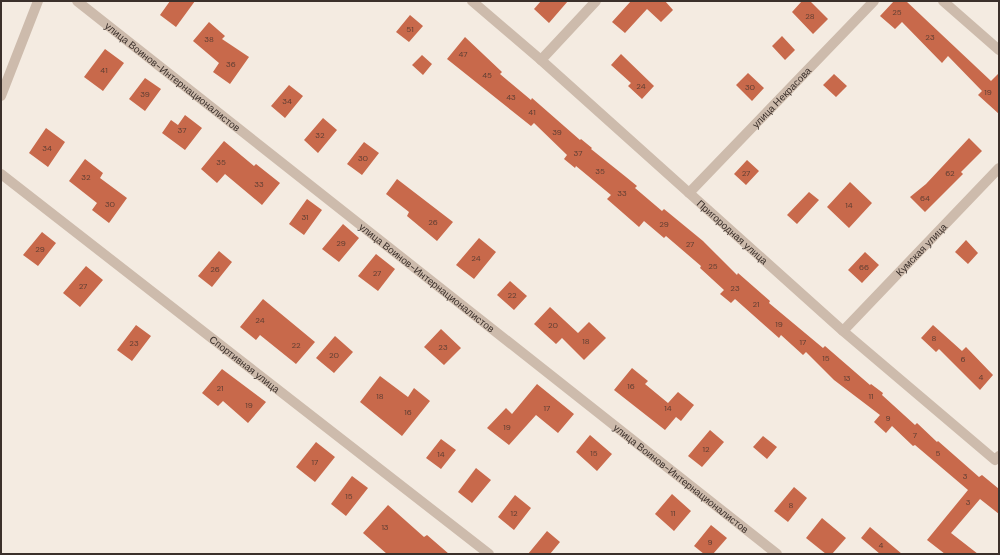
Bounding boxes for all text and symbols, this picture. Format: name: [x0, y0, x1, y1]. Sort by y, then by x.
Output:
house number: 25: [892, 7, 902, 17]
house number: 28: [805, 11, 815, 21]
street label: улица Воинов-Интернационалистов: [102, 20, 243, 135]
house number: 51: [406, 24, 414, 34]
house number: 23: [925, 32, 935, 42]
house number: 38: [204, 34, 214, 44]
house number: 47: [458, 49, 468, 59]
house number: 36: [226, 59, 236, 69]
street label: улица Некрасова: [749, 64, 814, 131]
house number: 41: [100, 65, 108, 75]
house number: 45: [482, 70, 492, 80]
house number: 24: [636, 81, 646, 91]
house number: 30: [745, 82, 756, 92]
house number: 19: [984, 87, 992, 97]
house number: 39: [140, 89, 150, 99]
house number: 43: [506, 92, 516, 102]
house number: 34: [282, 96, 292, 106]
house number: 41: [528, 107, 536, 117]
house number: 37: [178, 125, 186, 135]
house number: 39: [552, 127, 562, 137]
house number: 32: [315, 130, 325, 140]
house number: 34: [42, 143, 52, 153]
house number: 37: [574, 148, 582, 158]
house number: 30: [358, 153, 369, 163]
house number: 35: [216, 157, 226, 167]
house number: 35: [595, 166, 605, 176]
house number: 27: [742, 168, 750, 178]
house number: 62: [945, 168, 955, 178]
house number: 32: [81, 172, 91, 182]
house number: 33: [254, 179, 264, 189]
house number: 33: [617, 188, 627, 198]
house number: 64: [920, 193, 930, 203]
street label: Пригородная улица: [694, 197, 771, 268]
house number: 30: [105, 199, 116, 209]
house number: 14: [845, 200, 853, 210]
house number: 31: [301, 212, 309, 222]
house number: 26: [428, 217, 438, 227]
house number: 29: [659, 219, 669, 229]
street label: улица Воинов-Интернационалистов: [356, 220, 497, 335]
street label: Кумская улица: [893, 220, 950, 279]
house number: 29: [336, 238, 346, 248]
house number: 27: [686, 239, 694, 249]
house number: 29: [35, 244, 45, 254]
house number: 24: [471, 253, 481, 263]
house number: 25: [708, 261, 718, 271]
house number: 66: [859, 262, 869, 272]
house number: 26: [210, 264, 220, 274]
house number: 27: [373, 268, 381, 278]
house number: 27: [79, 281, 87, 291]
house number: 23: [730, 283, 740, 293]
house number: 22: [507, 290, 517, 300]
house number: 21: [752, 299, 760, 309]
house number: 24: [255, 315, 265, 325]
house number: 19: [775, 319, 783, 329]
house number: 20: [548, 320, 559, 330]
street label: Спортивная улица: [207, 333, 283, 396]
house number: 8: [932, 333, 937, 343]
house number: 18: [582, 336, 590, 346]
house number: 17: [800, 337, 806, 347]
house number: 23: [129, 338, 139, 348]
house number: 22: [291, 340, 301, 350]
house number: 23: [438, 342, 448, 352]
house number: 20: [329, 350, 340, 360]
house number: 15: [822, 353, 830, 363]
house number: 6: [960, 354, 966, 364]
house number: 4: [979, 372, 984, 382]
house number: 13: [843, 373, 851, 383]
house number: 16: [627, 381, 635, 391]
house number: 21: [216, 383, 224, 393]
house number: 18: [376, 391, 384, 401]
house number: 11: [869, 391, 874, 401]
house number: 19: [245, 400, 253, 410]
house number: 17: [544, 403, 550, 413]
house number: 14: [664, 403, 672, 413]
house number: 16: [404, 407, 412, 417]
house number: 9: [885, 413, 891, 423]
street label: улица Воинов-Интернационалистов: [611, 421, 751, 536]
house number: 19: [503, 422, 511, 432]
house number: 7: [913, 430, 917, 440]
house number: 12: [702, 444, 710, 454]
house number: 15: [590, 448, 598, 458]
house number: 5: [936, 448, 941, 458]
house number: 14: [437, 449, 445, 459]
house number: 17: [312, 457, 318, 467]
house number: 3: [963, 471, 968, 481]
house number: 15: [345, 491, 353, 501]
house number: 3: [966, 497, 971, 507]
house number: 8: [789, 500, 794, 510]
house number: 12: [510, 508, 518, 518]
house number: 11: [671, 508, 676, 518]
house number: 13: [381, 522, 389, 532]
house number: 9: [707, 537, 713, 547]
house number: 4: [879, 540, 884, 550]

